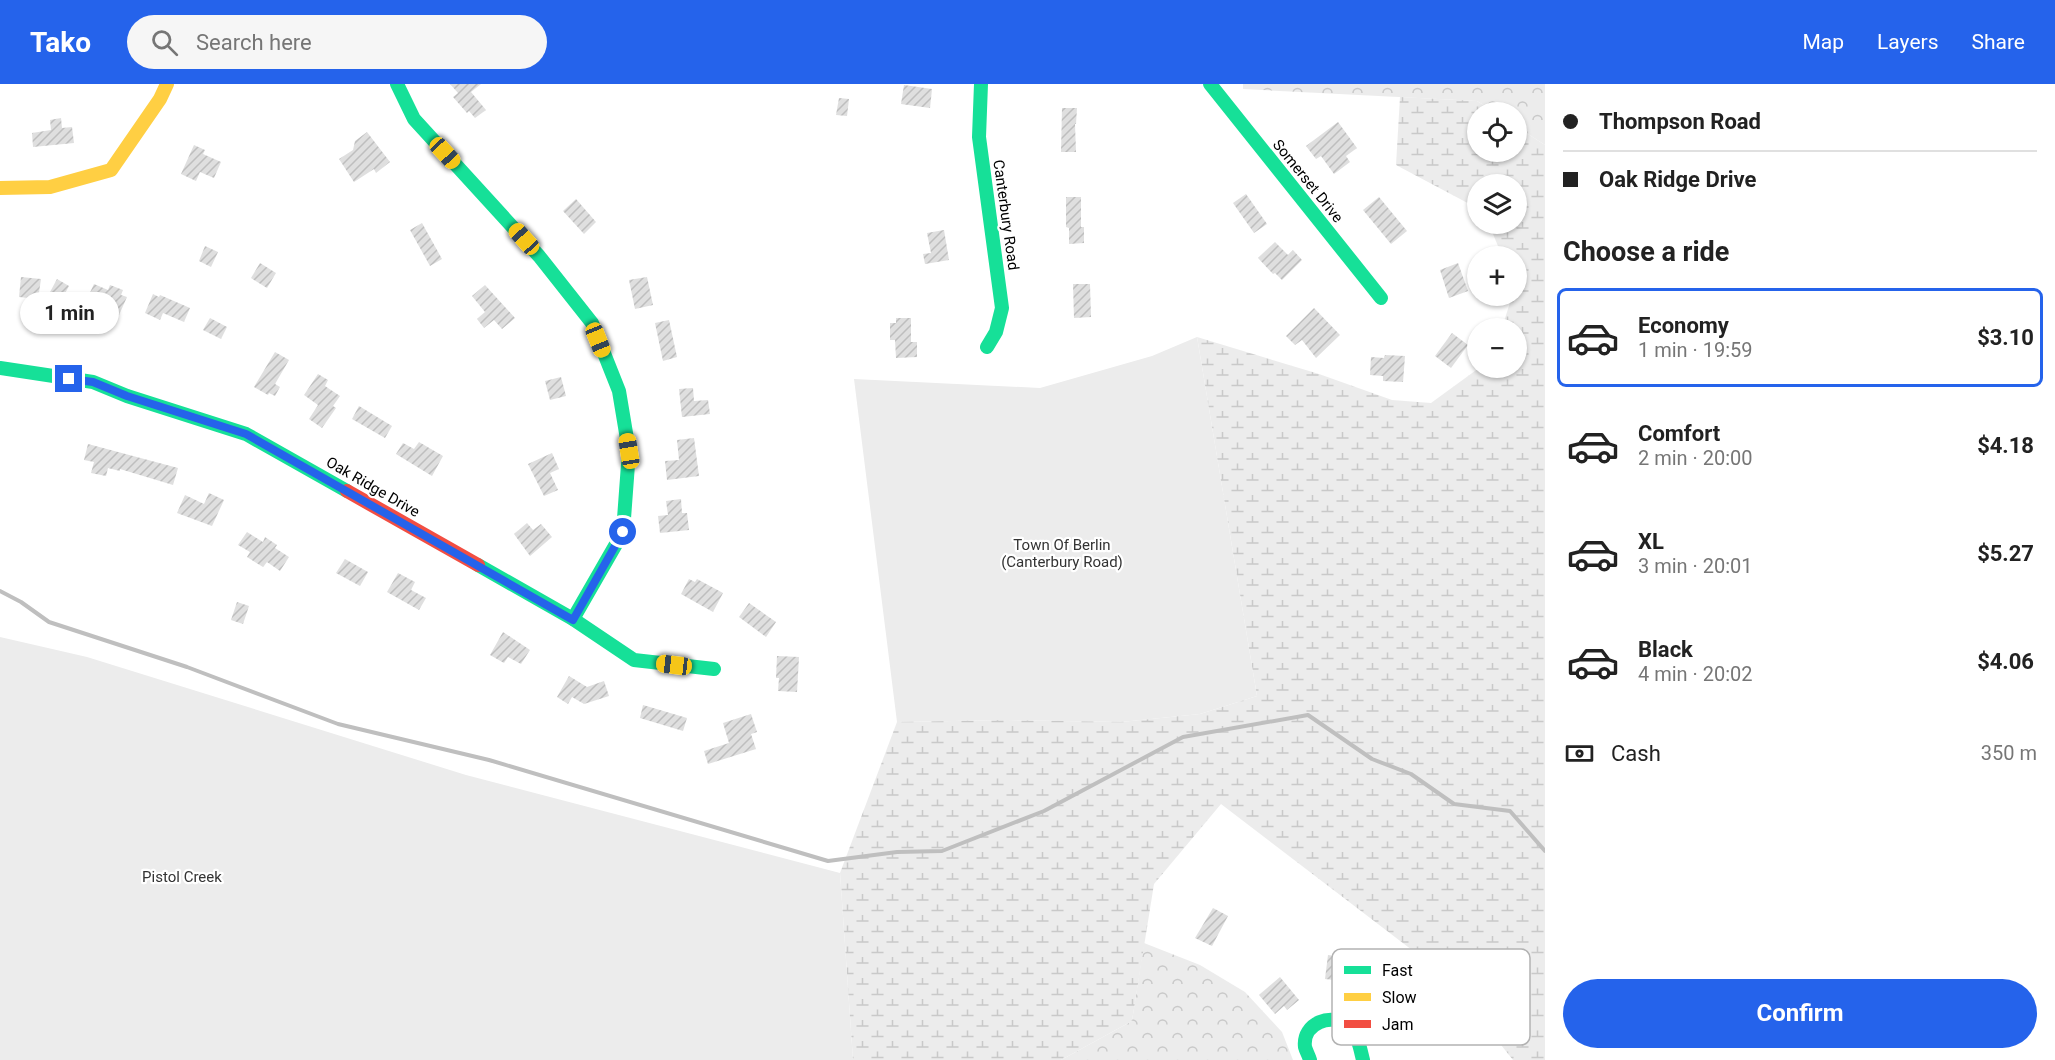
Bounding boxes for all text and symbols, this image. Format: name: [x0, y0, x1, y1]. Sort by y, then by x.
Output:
search box: [127, 15, 547, 69]
text: Tako: [30, 26, 91, 59]
icon: search: [148, 26, 181, 59]
text: Search here: [196, 30, 312, 55]
text: Map: [1802, 30, 1844, 54]
text: Layers: [1877, 30, 1938, 54]
text: Share: [1971, 30, 2025, 54]
map controls: [1467, 102, 1527, 378]
button: locate: [1467, 102, 1527, 162]
text: Thompson Road: [1599, 109, 1761, 134]
car: [426, 134, 464, 172]
street label: Somerset Drive: [1269, 136, 1347, 226]
street label: Canterbury Road: [989, 159, 1023, 271]
text: Oak Ridge Drive: [1599, 167, 1756, 192]
button: layers: [1467, 174, 1527, 234]
car: [505, 220, 543, 258]
text: Choose a ride: [1563, 236, 1729, 268]
button: +: [1467, 246, 1527, 306]
callout: 1 min: [20, 292, 118, 334]
text: 1 min: [44, 301, 95, 325]
icon: car: [1566, 311, 1620, 365]
text: Economy: [1638, 313, 1729, 338]
button: −: [1467, 318, 1527, 378]
car: [583, 320, 613, 360]
text: $3.10: [1977, 325, 2034, 350]
text: 1 min · 19:59: [1638, 338, 1753, 362]
route end: [55, 365, 82, 392]
icon: car: [1566, 419, 1620, 473]
text: Comfort: [1638, 421, 1720, 446]
car: [617, 432, 641, 470]
text: $4.18: [1977, 433, 2034, 458]
text: 2 min · 20:00: [1638, 446, 1753, 470]
street label: Oak Ridge Drive: [323, 453, 423, 521]
route start: [609, 518, 636, 545]
icon: car: [1566, 527, 1620, 581]
text: XL: [1638, 529, 1664, 554]
park label: Town Of Berlin (Canterbury Road): [1001, 536, 1123, 571]
text: $5.27: [1977, 541, 2034, 566]
text: 3 min · 20:01: [1638, 554, 1753, 578]
icon: car: [1566, 635, 1620, 689]
text: Black: [1638, 637, 1693, 662]
text: $4.06: [1977, 649, 2034, 674]
car: [655, 654, 693, 676]
text: 4 min · 20:02: [1638, 662, 1753, 686]
icon: cash: [1563, 737, 1596, 770]
text: Cash: [1611, 741, 1661, 766]
text: 350 m: [1981, 741, 2037, 765]
park label: Pistol Creek: [142, 868, 222, 886]
legend: [1332, 949, 1530, 1045]
text: Fast: [1382, 961, 1413, 980]
button: Confirm: [1563, 979, 2037, 1048]
text: Slow: [1382, 988, 1417, 1007]
text: Jam: [1382, 1015, 1414, 1034]

